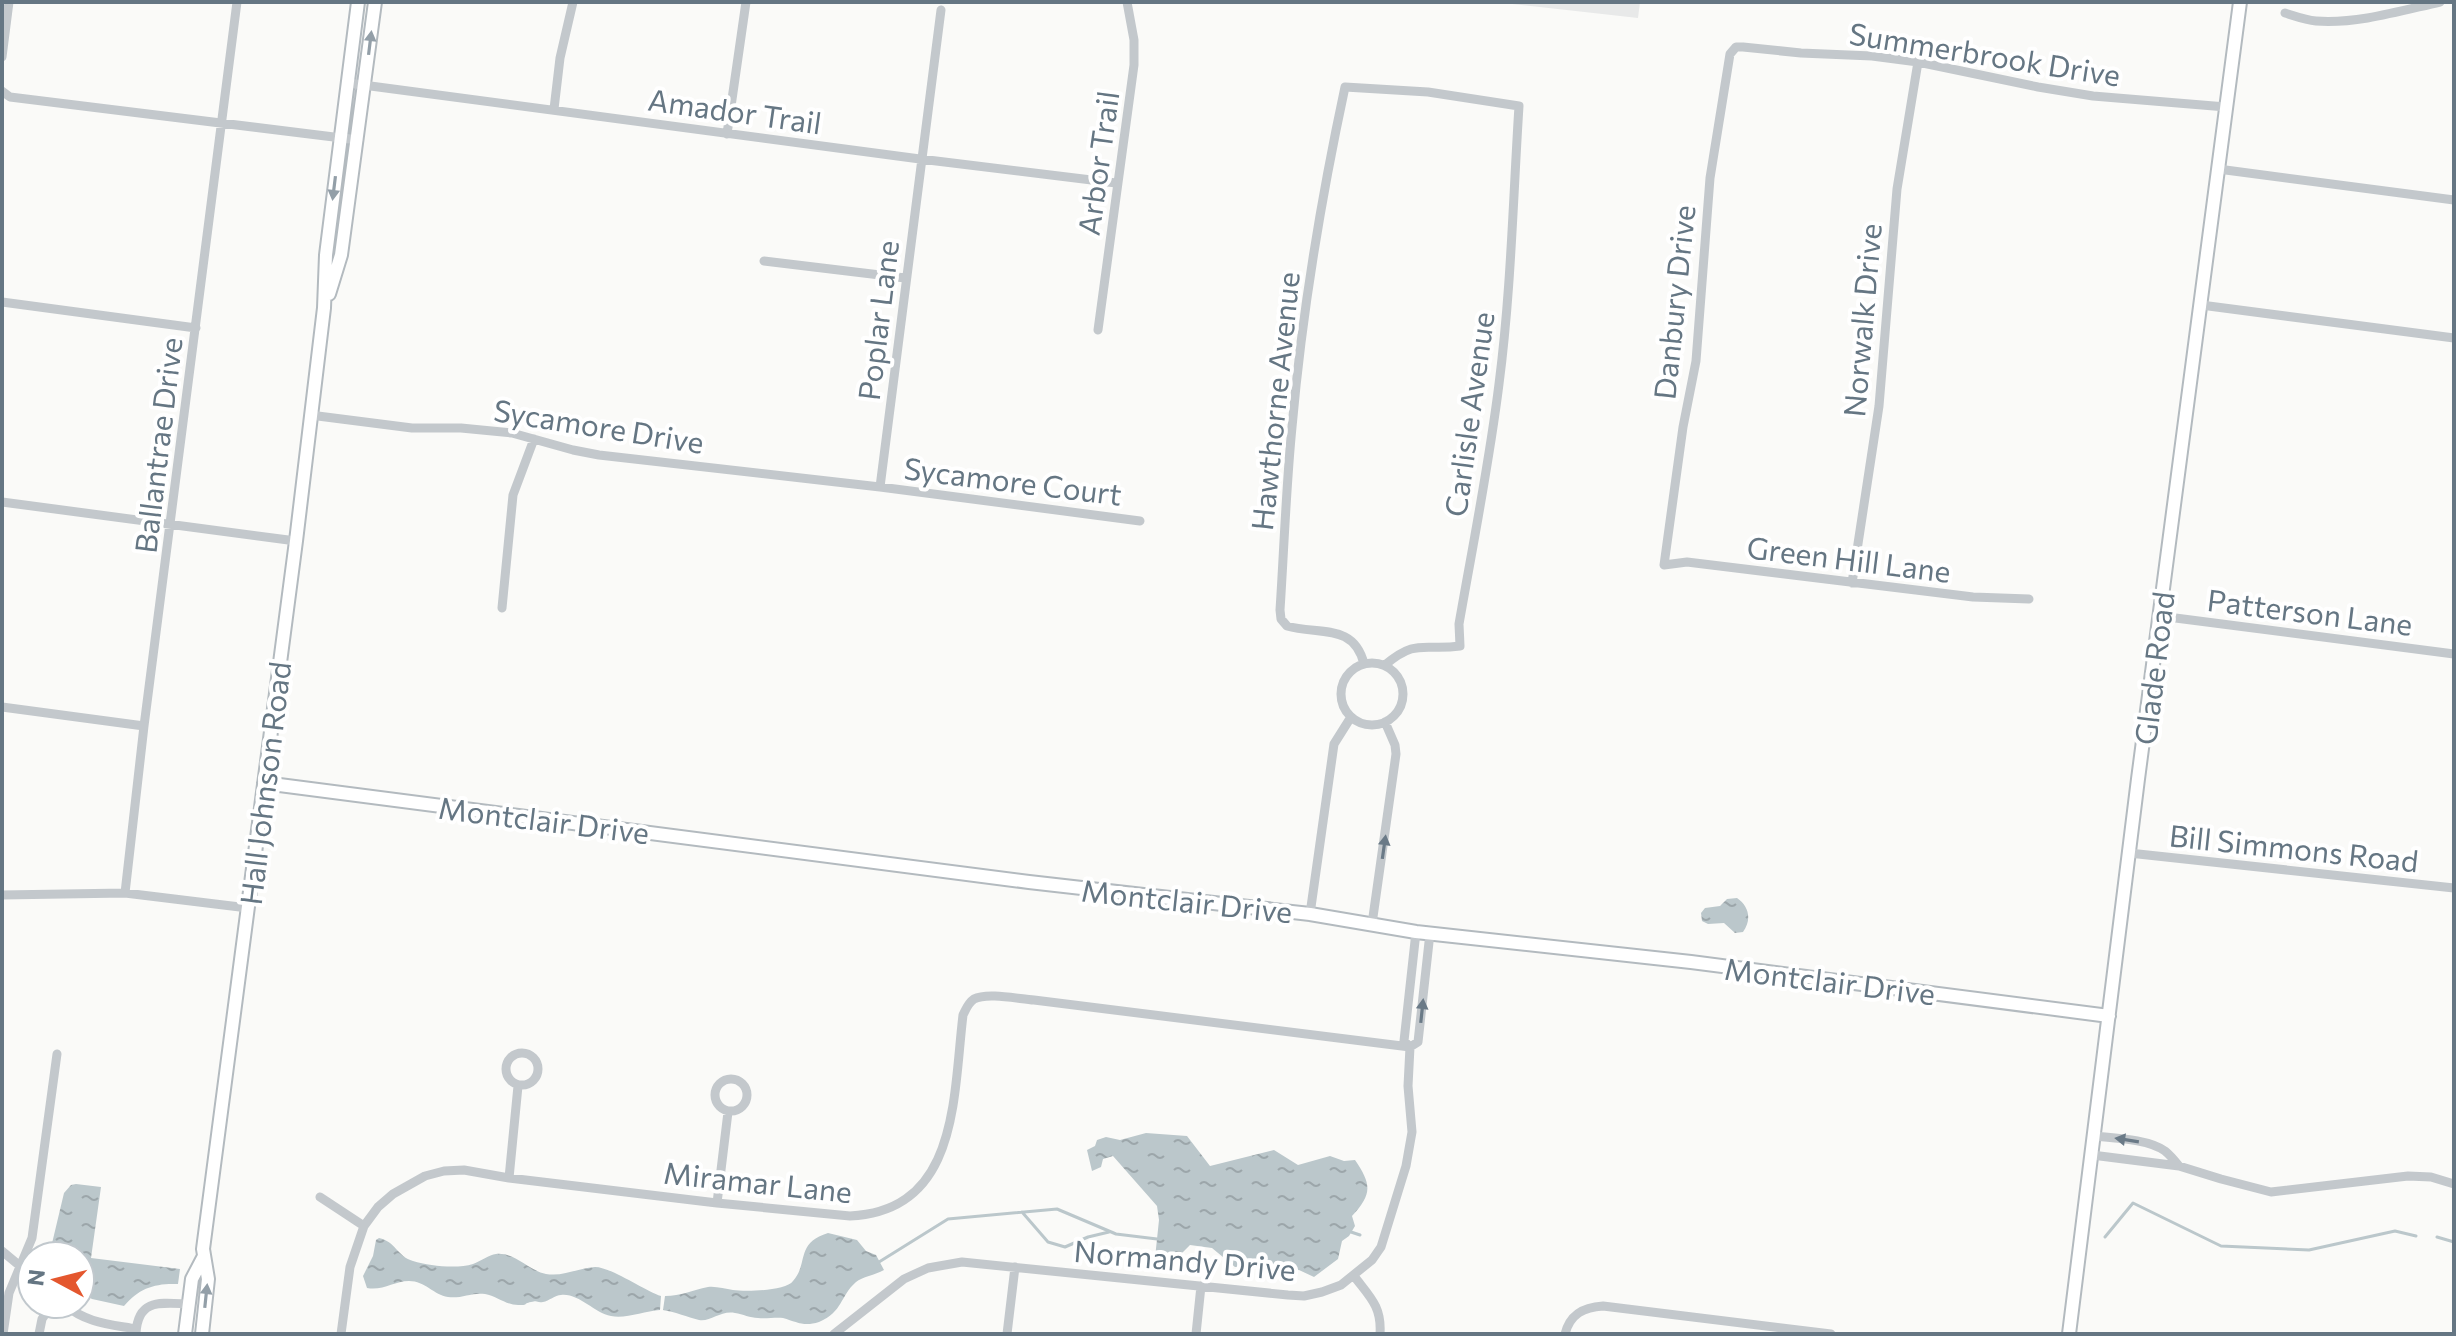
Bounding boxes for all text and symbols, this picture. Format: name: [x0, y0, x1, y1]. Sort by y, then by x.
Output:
street label: Summerbrook Drive: [1847, 13, 2123, 93]
one-way arrow: [364, 30, 377, 55]
street label: Amador Trail: [646, 80, 824, 140]
street label: Arbor Trail: [1069, 88, 1125, 238]
one-way arrow: [328, 176, 341, 201]
street label: Danbury Drive: [1644, 203, 1702, 401]
street label: Norwalk Drive: [1834, 222, 1888, 418]
street label: Poplar Lane: [849, 238, 905, 402]
street label: Hawthorne Avenue: [1242, 270, 1306, 532]
street label: Carlisle Avenue: [1435, 309, 1501, 519]
street label: Ballantrae Drive: [125, 335, 189, 555]
street label: Sycamore Drive: [491, 390, 707, 460]
street label: Sycamore Court: [902, 448, 1124, 512]
street label: Green Hill Lane: [1745, 527, 1953, 589]
street label: Patterson Lane: [2205, 580, 2415, 642]
street label: Glade Road: [2125, 589, 2181, 747]
street label: Hall Johnson Road: [231, 659, 297, 907]
street label: Montclair Drive: [437, 788, 651, 850]
street label: Bill Simmons Road: [2168, 816, 2420, 878]
one-way arrow: [1378, 834, 1391, 859]
street label: Montclair Drive: [1080, 871, 1294, 929]
street label: Montclair Drive: [1723, 949, 1937, 1011]
one-way arrow: [1415, 998, 1428, 1023]
one-way arrow: [2114, 1134, 2139, 1146]
street label: Miramar Lane: [662, 1153, 854, 1209]
street label: Normandy Drive: [1072, 1231, 1298, 1287]
north arrow: [16, 1240, 96, 1320]
text: N: [21, 1268, 50, 1287]
one-way arrow: [200, 1283, 213, 1308]

